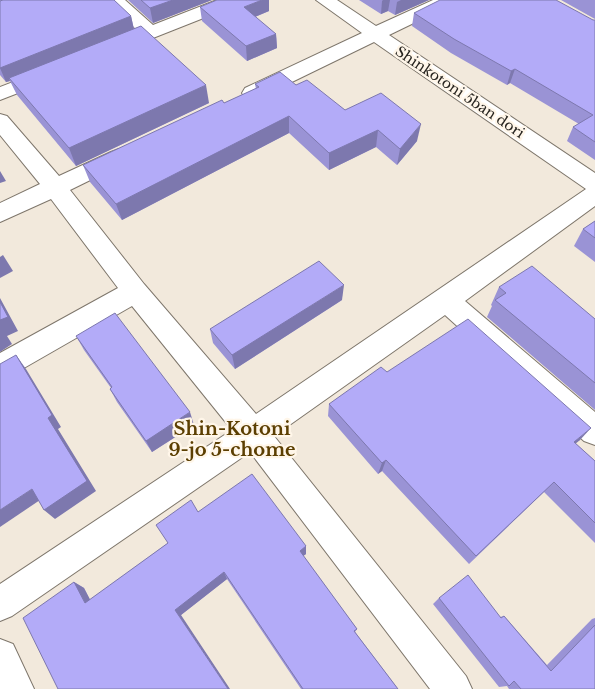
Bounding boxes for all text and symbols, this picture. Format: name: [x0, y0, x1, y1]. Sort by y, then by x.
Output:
street label: Shinkotoni 5ban dori: [392, 42, 528, 142]
district label: Shin-Kotoni 9-jo 5-chome: [168, 418, 296, 461]

